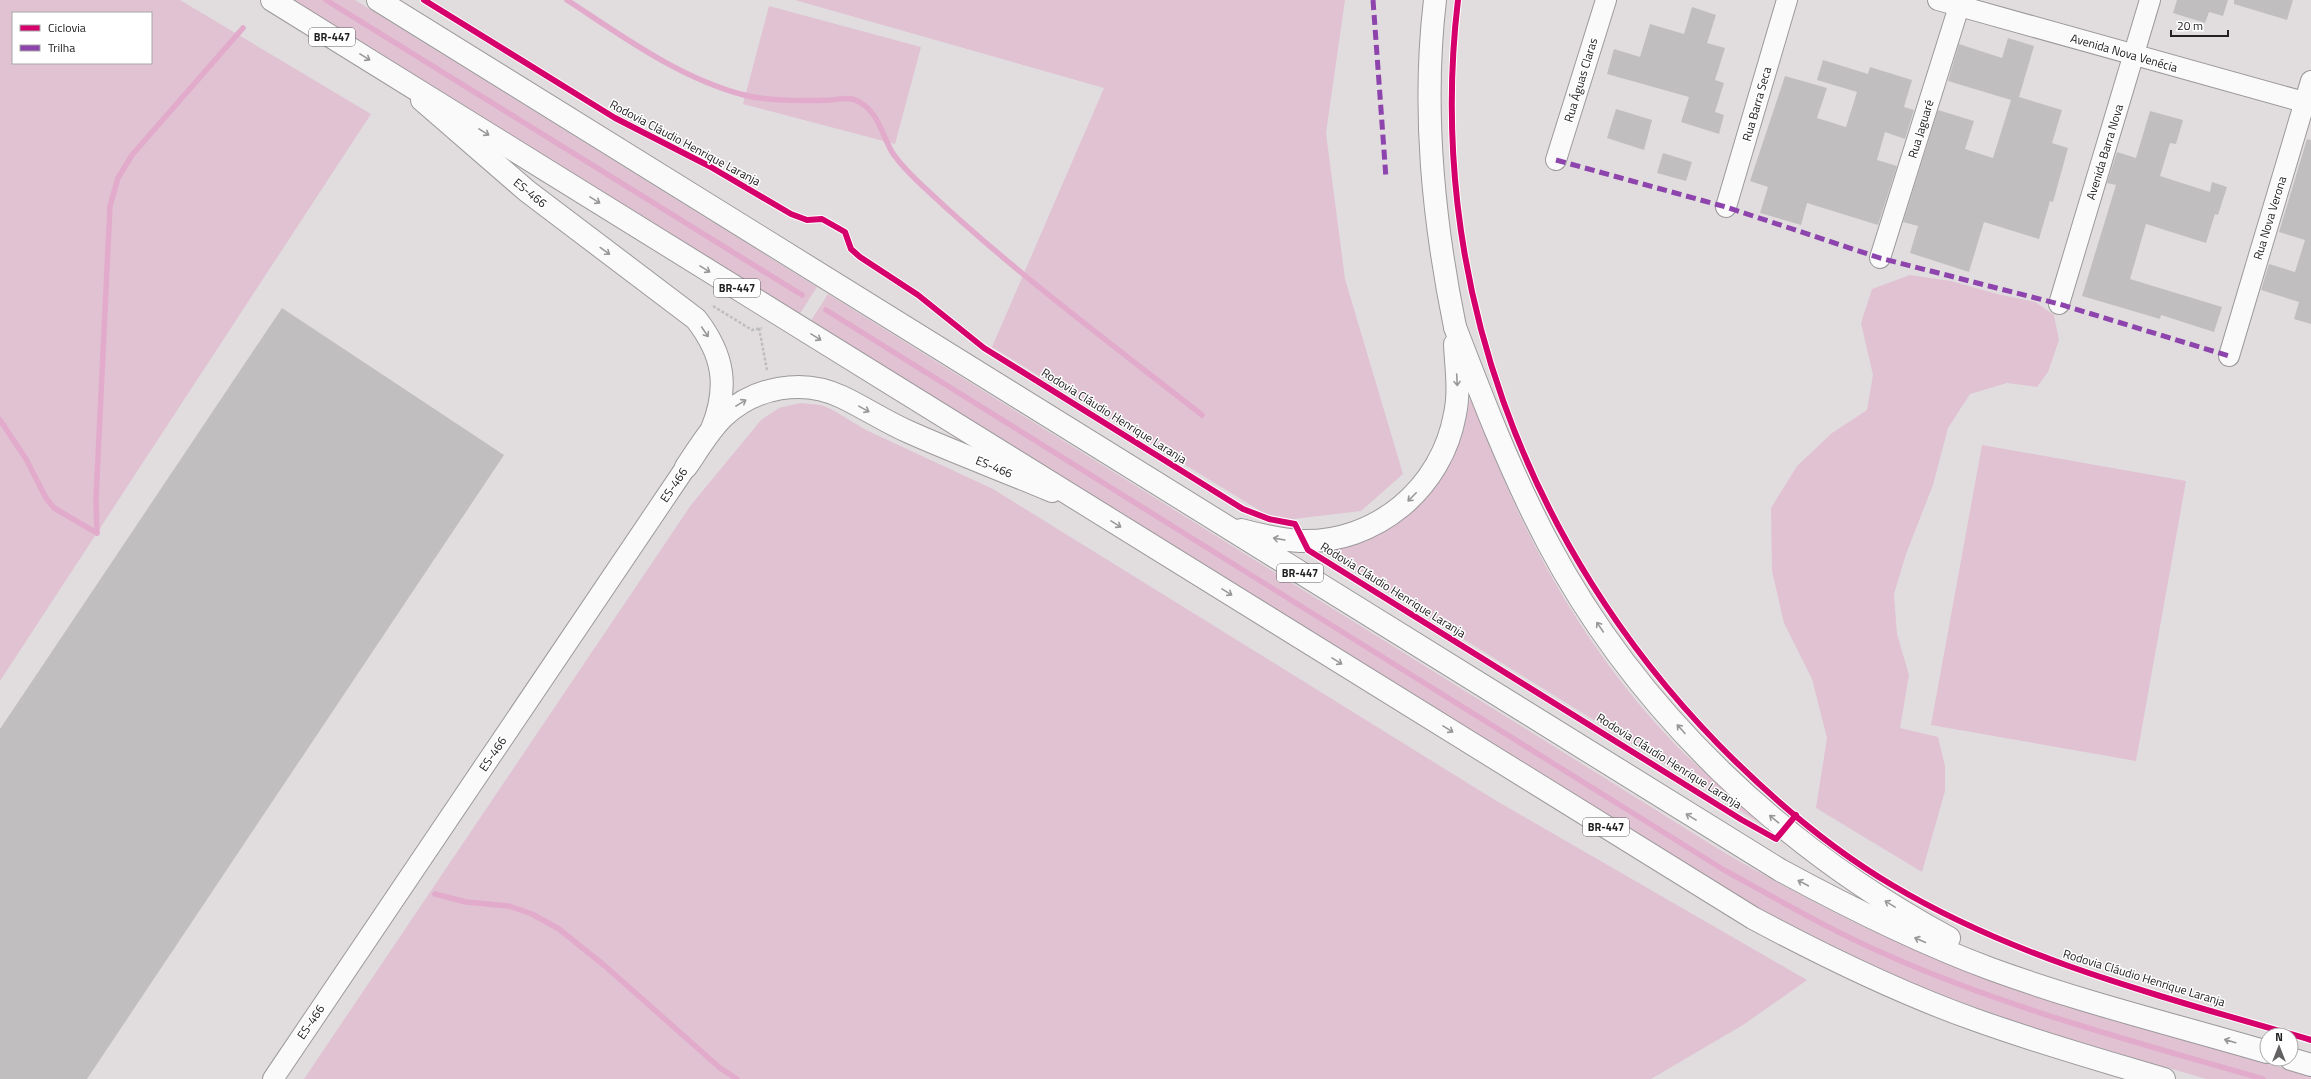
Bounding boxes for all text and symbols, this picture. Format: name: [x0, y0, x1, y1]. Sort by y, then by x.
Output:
legend: [12, 12, 152, 64]
scale bar: [2171, 12, 2228, 38]
text: 20 m: [2177, 16, 2203, 35]
text: Ciclovia: [48, 18, 86, 37]
road number: BR-447: [309, 28, 355, 46]
street label: Avenida Nova Venécia: [2068, 28, 2180, 77]
street label: Rua Águas Claras: [1559, 35, 1602, 124]
text: Trilha: [48, 38, 75, 57]
one-way arrow: [359, 54, 371, 62]
street label: Rua Barra Seca: [1737, 64, 1776, 143]
street label: Rodovia Cláudio Henrique Laranja: [606, 95, 764, 191]
street label: Rua Jaguaré: [1903, 97, 1938, 161]
street label: Avenida Barra Nova: [2081, 102, 2128, 202]
one-way arrow: [478, 128, 490, 136]
street label: ES-466: [509, 173, 551, 212]
street label: Rua Nova Verona: [2248, 174, 2291, 262]
one-way arrow: [589, 196, 600, 204]
one-way arrow: [599, 247, 610, 255]
one-way arrow: [699, 265, 711, 273]
road number: BR-447: [714, 279, 760, 297]
one-way arrow: [701, 326, 709, 337]
one-way arrow: [810, 333, 821, 341]
street label: Rodovia Cláudio Henrique Laranja: [1038, 363, 1191, 468]
one-way arrow: [1453, 373, 1460, 386]
one-way arrow: [735, 399, 746, 407]
one-way arrow: [858, 406, 870, 413]
street label: ES-466: [973, 451, 1016, 483]
street label: ES-466: [655, 463, 692, 506]
one-way arrow: [1407, 492, 1417, 502]
one-way arrow: [1110, 520, 1122, 528]
one-way arrow: [1273, 534, 1286, 542]
street label: Rodovia Cláudio Henrique Laranja: [1317, 537, 1470, 642]
road number: BR-447: [1277, 564, 1323, 582]
one-way arrow: [1221, 588, 1232, 596]
one-way arrow: [1596, 622, 1604, 633]
one-way arrow: [1331, 657, 1343, 665]
street label: Rodovia Cláudio Henrique Laranja: [1593, 708, 1746, 813]
one-way arrow: [1676, 724, 1685, 734]
one-way arrow: [1442, 725, 1453, 733]
street label: ES-466: [474, 732, 511, 775]
one-way arrow: [1686, 813, 1697, 821]
one-way arrow: [1769, 815, 1780, 824]
road number: BR-447: [1583, 818, 1629, 836]
one-way arrow: [1797, 879, 1809, 886]
one-way arrow: [1884, 900, 1896, 908]
one-way arrow: [1914, 936, 1926, 943]
street label: Rodovia Cláudio Henrique Laranja: [2061, 944, 2228, 1011]
street label: ES-466: [292, 1000, 329, 1043]
north arrow: [2259, 1027, 2299, 1067]
text: N: [2275, 1029, 2283, 1045]
one-way arrow: [2223, 1037, 2236, 1044]

